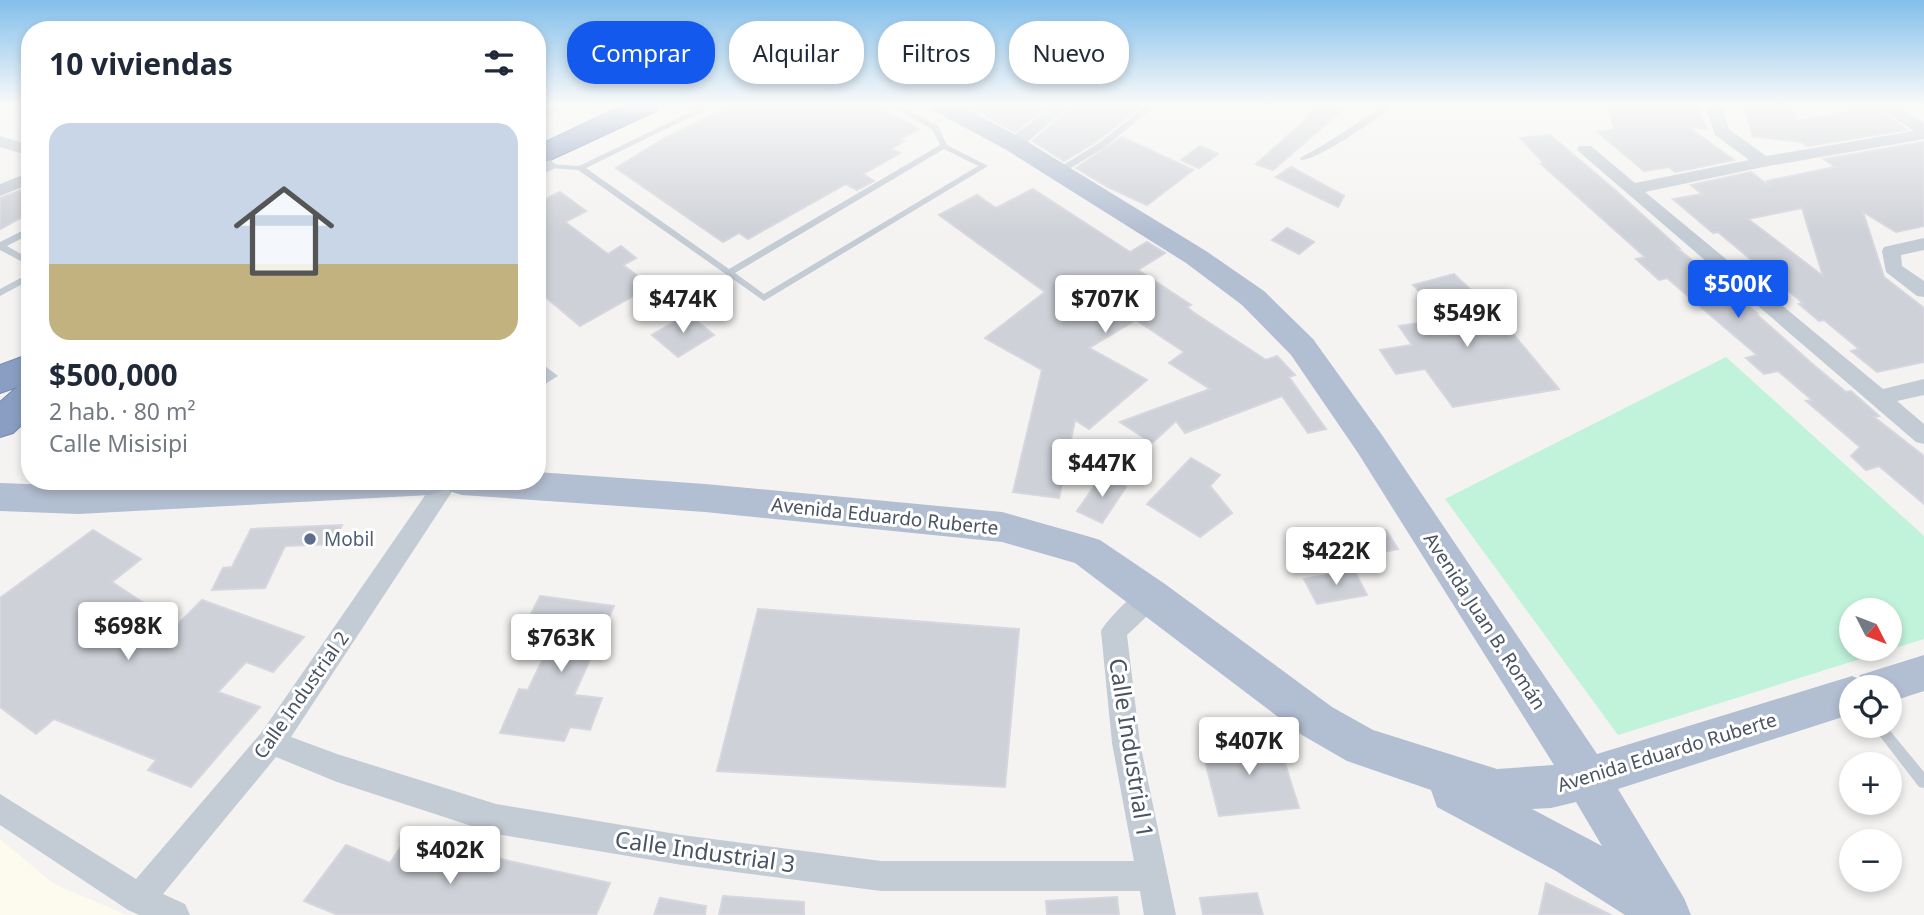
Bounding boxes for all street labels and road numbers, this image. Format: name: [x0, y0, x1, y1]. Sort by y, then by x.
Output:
street label: Avenida Eduardo Ruberte: [770, 491, 1000, 541]
street label: Avenida Juan B. Román: [1418, 527, 1552, 715]
street label: Calle Industrial 2: [247, 626, 355, 764]
street label: Calle Industrial 1: [1102, 656, 1162, 840]
street label: Avenida Eduardo Ruberte: [1554, 706, 1780, 798]
street label: Calle Industrial 3: [613, 823, 797, 879]

